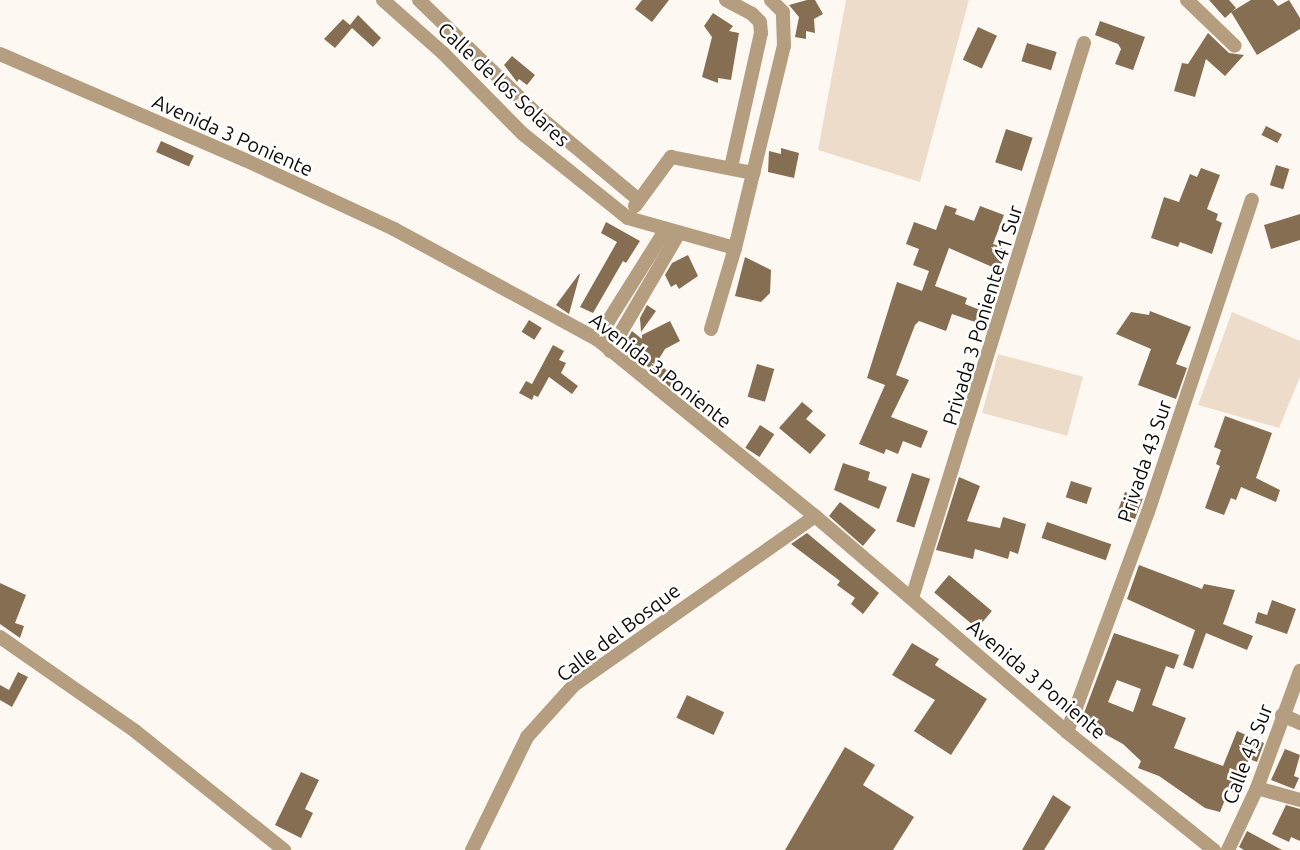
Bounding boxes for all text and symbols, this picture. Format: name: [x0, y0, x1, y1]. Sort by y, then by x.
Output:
street label: Calle de los Solares: [433, 17, 575, 151]
street label: Avenida 3 Poniente: [149, 89, 317, 181]
street label: Privada 3 Poniente 41 Sur: [937, 202, 1027, 428]
street label: Avenida 3 Poniente: [585, 307, 737, 433]
street label: Privada 43 Sur: [1112, 397, 1176, 525]
street label: Calle del Bosque: [551, 578, 685, 686]
street label: Avenida 3 Poniente: [963, 614, 1111, 744]
street label: Calle 45 Sur: [1217, 701, 1277, 807]

